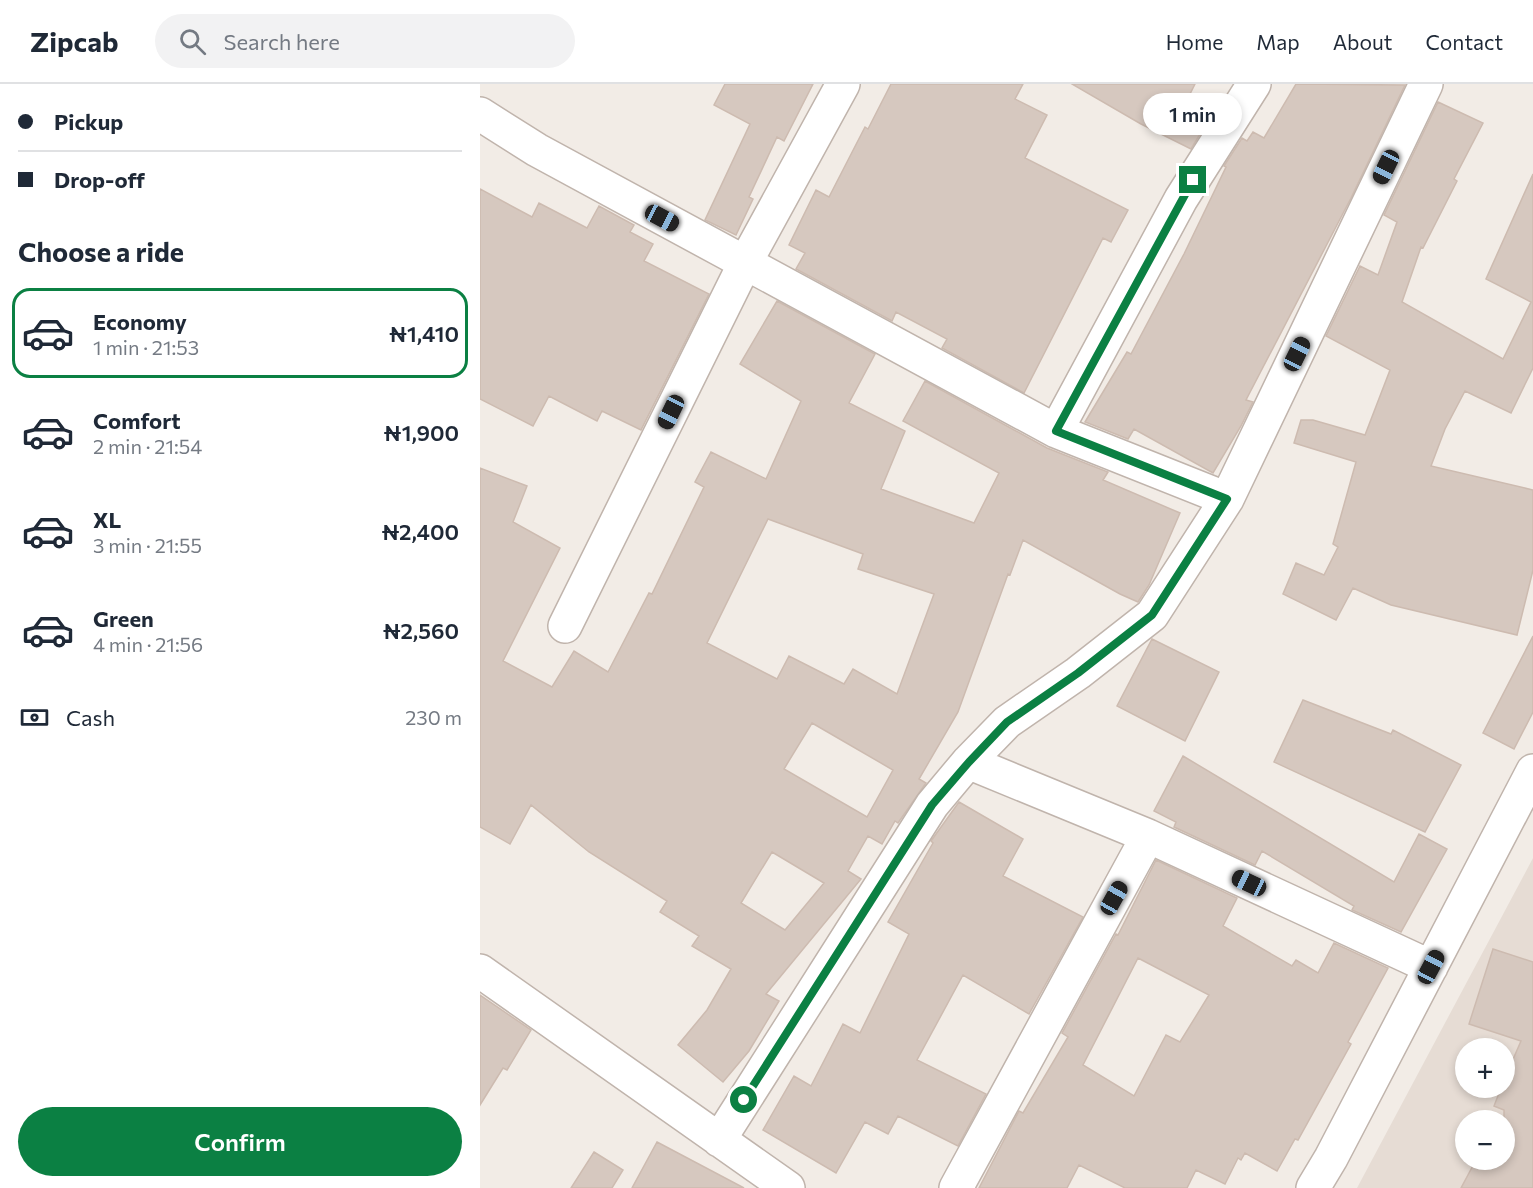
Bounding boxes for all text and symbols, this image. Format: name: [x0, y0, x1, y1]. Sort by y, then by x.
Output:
search box: [155, 14, 575, 68]
text: Zipcab: [30, 24, 119, 58]
icon: search: [176, 25, 209, 58]
text: Search here: [224, 28, 340, 55]
text: Home: [1166, 29, 1223, 54]
text: Map: [1256, 29, 1300, 54]
text: About: [1333, 29, 1392, 54]
text: Contact: [1425, 29, 1503, 54]
callout: 1 min: [1144, 93, 1242, 135]
text: 1 min: [1169, 102, 1216, 126]
text: Pickup: [54, 108, 123, 135]
car: [1370, 147, 1402, 187]
text: Drop-off: [54, 166, 145, 193]
route end: [1179, 166, 1206, 193]
car: [642, 202, 682, 234]
text: Choose a ride: [18, 235, 184, 268]
icon: car: [21, 306, 75, 360]
text: Economy: [93, 308, 187, 335]
text: ₦1,410: [389, 320, 459, 347]
car: [1281, 334, 1313, 374]
text: 1 min · 21:53: [93, 335, 199, 359]
car: [655, 392, 687, 432]
icon: car: [21, 405, 75, 459]
text: Comfort: [93, 407, 181, 434]
text: ₦1,900: [384, 419, 459, 446]
text: 2 min · 21:54: [93, 434, 202, 458]
icon: car: [21, 504, 75, 558]
text: XL: [93, 506, 121, 533]
text: ₦2,400: [381, 518, 459, 545]
text: 3 min · 21:55: [93, 533, 202, 557]
icon: car: [21, 603, 75, 657]
text: Green: [93, 605, 154, 632]
text: ₦2,560: [383, 617, 459, 644]
text: 4 min · 21:56: [93, 632, 203, 656]
icon: cash: [18, 701, 51, 734]
text: Cash: [66, 704, 115, 731]
text: 230 m: [405, 705, 462, 729]
car: [1229, 867, 1269, 899]
car: [1097, 878, 1131, 918]
car: [1415, 947, 1447, 987]
map controls: [1455, 1038, 1515, 1170]
button: +: [1455, 1038, 1515, 1098]
route start: [730, 1086, 757, 1113]
button: Confirm: [18, 1107, 462, 1176]
button: −: [1455, 1110, 1515, 1170]

